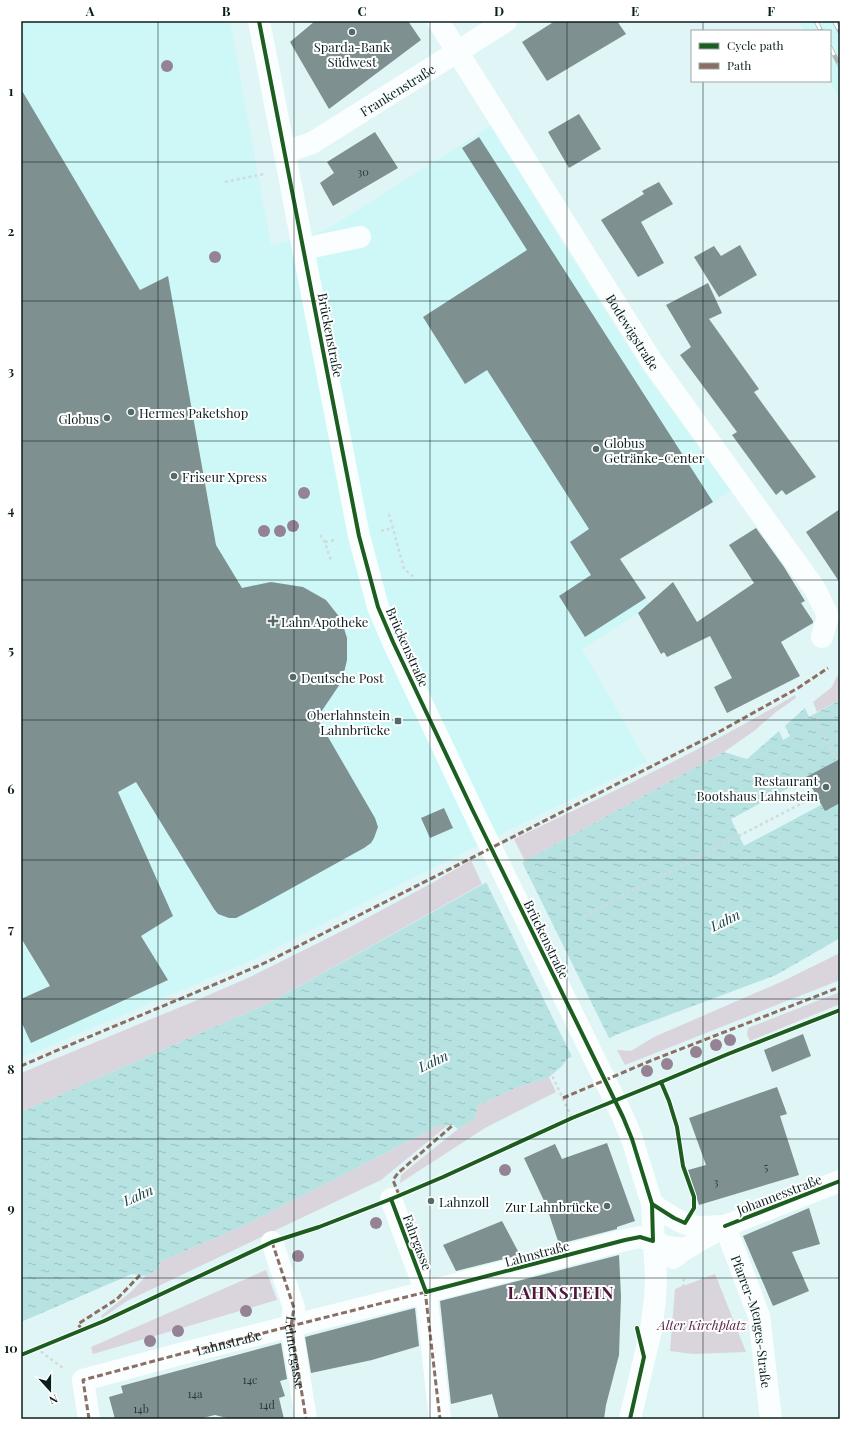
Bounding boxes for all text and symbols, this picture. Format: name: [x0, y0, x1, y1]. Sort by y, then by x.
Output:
text: A: [85, 2, 95, 19]
text: B: [222, 2, 231, 19]
text: C: [357, 2, 367, 19]
text: D: [494, 2, 504, 19]
text: E: [631, 2, 639, 19]
text: F: [767, 2, 775, 19]
marker: Sparda-Bank Südwest: [347, 27, 357, 37]
legend: [691, 30, 831, 82]
text: Cycle path: [727, 37, 784, 53]
place label: Sparda-Bank Südwest: [314, 38, 391, 70]
text: Path: [727, 57, 751, 73]
street label: Frankenstraße: [356, 59, 438, 119]
text: 1: [9, 82, 14, 99]
house number: 30: [357, 164, 369, 179]
text: 2: [8, 222, 15, 239]
street label: Bodewigstraße: [603, 290, 664, 374]
street label: Brückenstraße: [314, 291, 348, 379]
text: 3: [8, 362, 14, 379]
place label: Hermes Paketshop: [139, 404, 248, 421]
marker: Hermes Paketshop: [126, 407, 136, 417]
place label: Globus: [59, 410, 99, 427]
marker: Globus: [102, 413, 112, 423]
place label: Globus Getränke-Center: [604, 434, 705, 466]
marker: Globus Getränke-Center: [591, 444, 601, 454]
place label: Friseur Xpress: [182, 468, 267, 485]
marker: Friseur Xpress: [169, 471, 179, 481]
text: 4: [8, 501, 15, 518]
street label: Brückenstraße: [383, 604, 433, 690]
place label: Lahn Apotheke: [281, 613, 369, 630]
marker: Lahn Apotheke: [268, 616, 278, 626]
text: 5: [8, 641, 14, 658]
place label: Deutsche Post: [301, 669, 384, 686]
marker: Deutsche Post: [288, 672, 298, 682]
place label: Oberlahnstein Lahnbrücke: [307, 706, 390, 738]
marker: Oberlahnstein Lahnbrücke: [393, 716, 403, 726]
place label: Restaurant Bootshaus Lahnstein: [696, 772, 818, 804]
text: 6: [7, 780, 15, 797]
marker: Restaurant Bootshaus Lahnstein: [821, 782, 831, 792]
street label: Brückenstraße: [521, 897, 574, 982]
water label: Lahn: [706, 905, 743, 936]
text: 7: [8, 920, 14, 937]
water label: Lahn: [414, 1046, 451, 1077]
text: 8: [7, 1060, 15, 1077]
house number: 5: [764, 1159, 769, 1174]
street label: Johannesstraße: [733, 1170, 824, 1218]
house number: 3: [714, 1174, 719, 1189]
water label: Lahn: [119, 1180, 156, 1210]
place label: Lahnzoll: [439, 1193, 489, 1210]
marker: Lahnzoll: [426, 1196, 436, 1206]
place label: Zur Lahnbrücke: [505, 1198, 599, 1215]
text: 9: [7, 1199, 15, 1216]
marker: Zur Lahnbrücke: [602, 1201, 612, 1211]
street label: Fahrgasse: [400, 1212, 437, 1273]
street label: Lahnstraße: [503, 1236, 572, 1270]
street label: Pfarrer-Menges-Straße: [728, 1252, 776, 1389]
district label: LAHNSTEIN: [508, 1281, 615, 1303]
street label: Lehnergasse: [282, 1315, 310, 1391]
park label: Alter Kirchplatz: [656, 1316, 748, 1333]
street label: Lahnstraße: [194, 1325, 263, 1358]
text: 10: [4, 1339, 18, 1356]
north arrow: [30, 1370, 70, 1410]
house number: 14c: [243, 1372, 257, 1387]
house number: 14a: [188, 1386, 203, 1401]
text: N: [47, 1391, 60, 1408]
house number: 14d: [259, 1397, 276, 1412]
house number: 14b: [133, 1401, 149, 1416]

